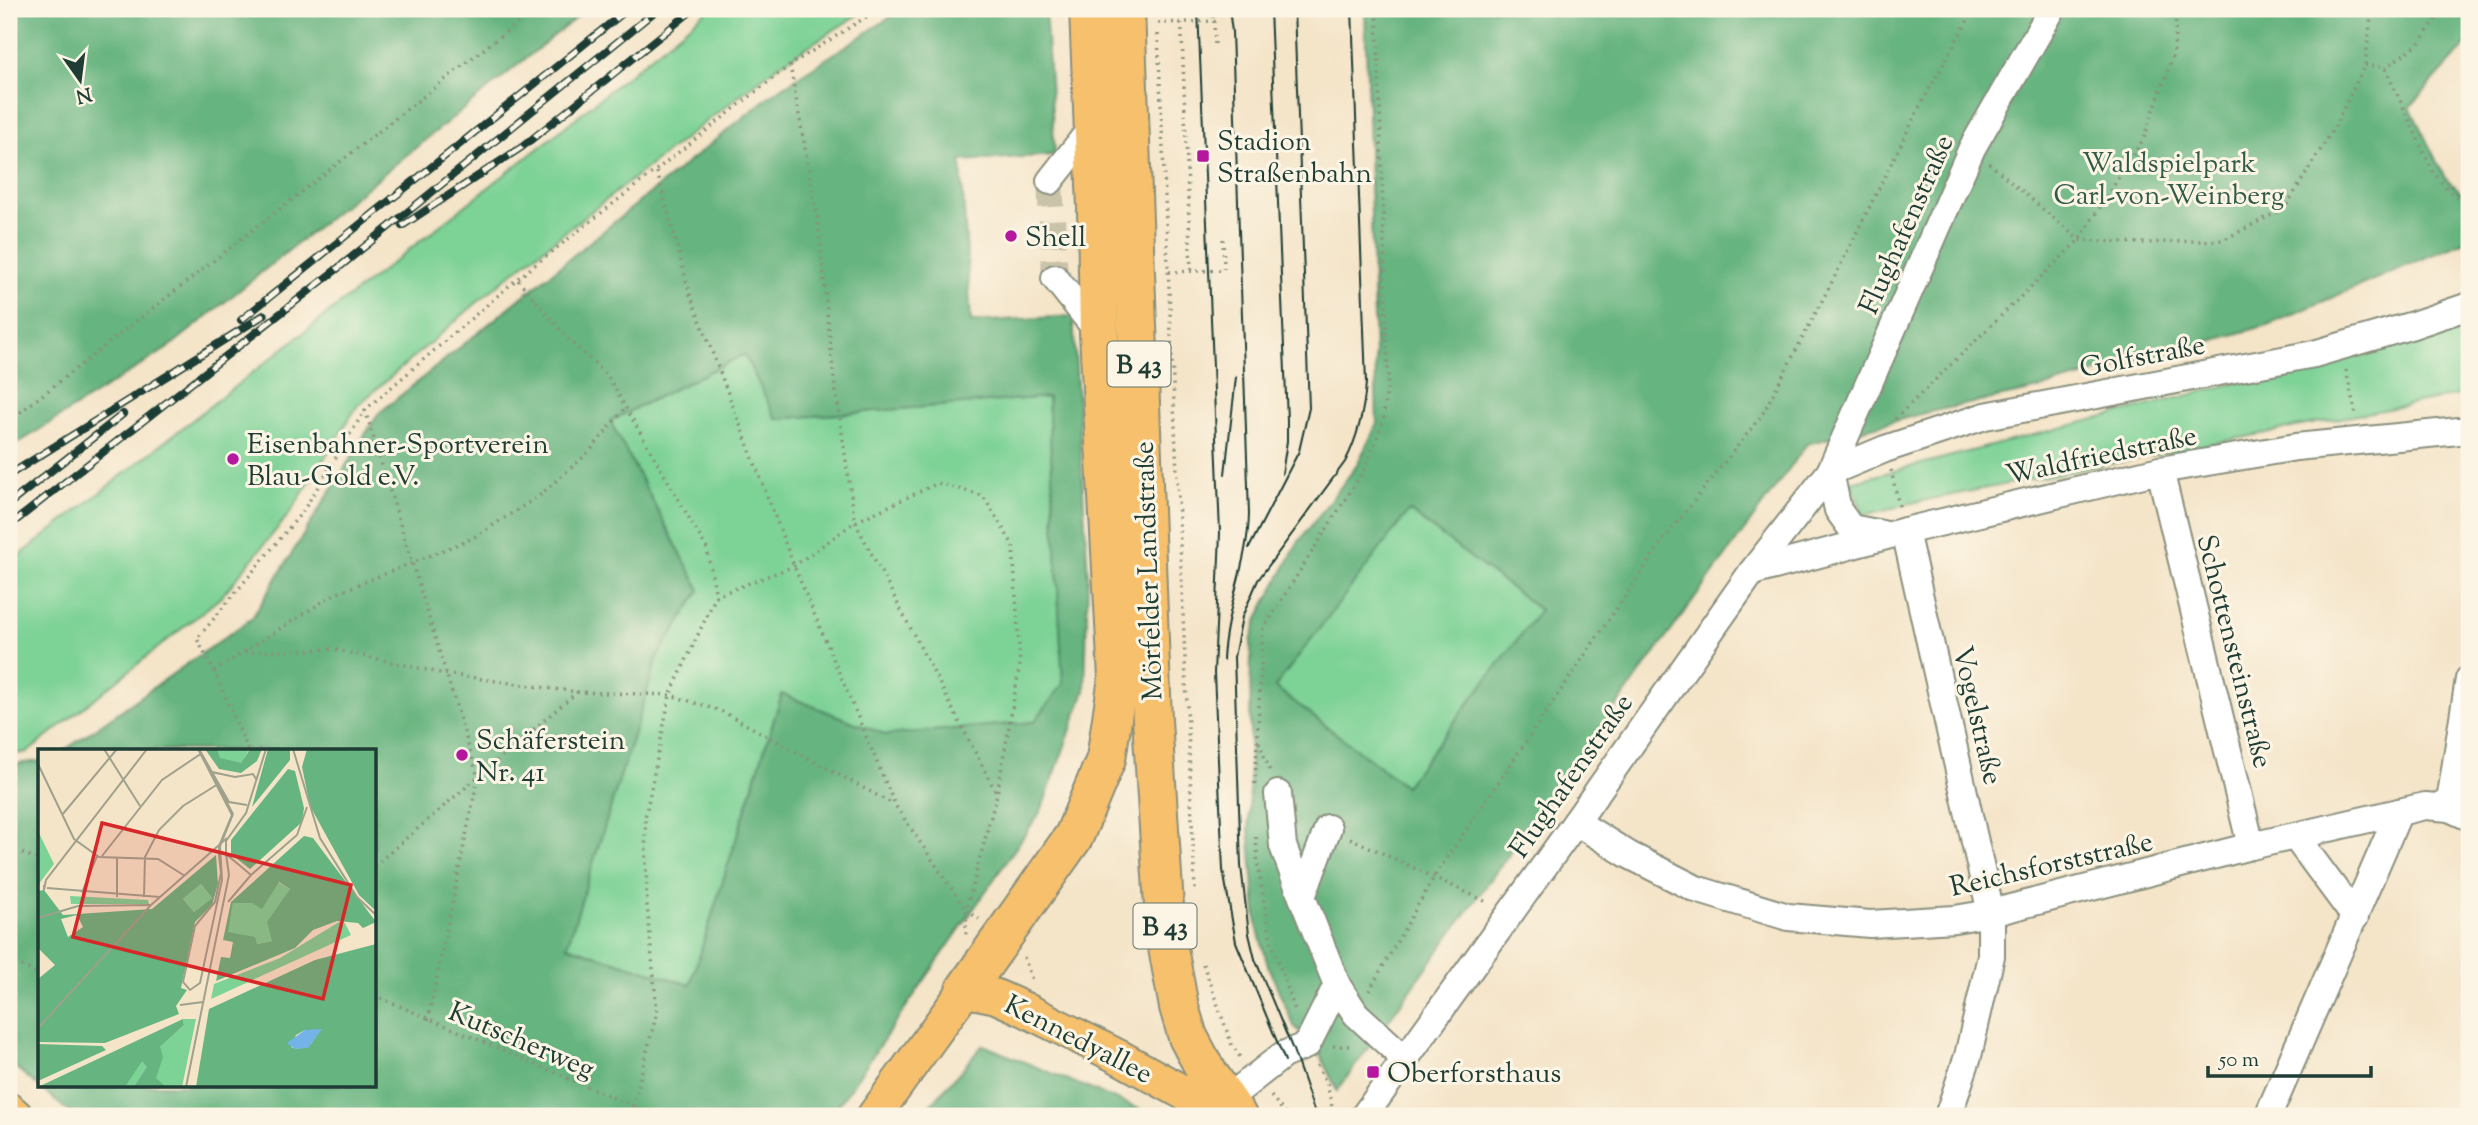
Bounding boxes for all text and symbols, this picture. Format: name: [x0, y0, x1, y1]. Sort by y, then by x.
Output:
north arrow: [46, 46, 116, 116]
text: N: [73, 79, 94, 109]
place label: Stadion Straßenbahn: [1217, 123, 1372, 195]
street label: Flughafenstraße: [1850, 129, 1965, 321]
park label: Waldspielpark Carl-von-Weinberg: [2053, 145, 2285, 217]
marker: Stadion Straßenbahn: [1195, 148, 1211, 164]
place label: Shell: [1025, 219, 1087, 259]
marker: Shell: [1003, 228, 1019, 244]
street label: Golfstraße: [2076, 326, 2209, 390]
road number: B 43: [1108, 342, 1170, 386]
street label: Waldfriedstraße: [2002, 417, 2201, 497]
place label: Eisenbahner-Sportverein Blau-Gold e.V.: [247, 426, 549, 498]
street label: Mörfelder Landstraße: [1125, 441, 1175, 701]
marker: Eisenbahner-Sportverein Blau-Gold e.V.: [225, 451, 241, 467]
street label: Schottensteinstraße: [2185, 531, 2281, 773]
street label: Vogelstraße: [1941, 642, 2011, 789]
street label: Flughafenstraße: [1501, 686, 1644, 867]
place label: Schäferstein Nr. 41: [476, 722, 625, 794]
marker: Schäferstein Nr. 41: [454, 747, 470, 763]
inset map: [38, 749, 376, 1086]
street label: Reichsforststraße: [1946, 823, 2157, 909]
road number: B 43: [1134, 903, 1196, 948]
street label: Kennedyallee: [996, 986, 1159, 1095]
street label: Kutscherweg: [442, 993, 600, 1090]
scale bar: [2208, 1034, 2371, 1078]
text: 50 m: [2218, 1046, 2259, 1076]
place label: Oberforsthaus: [1387, 1055, 1561, 1095]
marker: Oberforsthaus: [1365, 1064, 1381, 1080]

